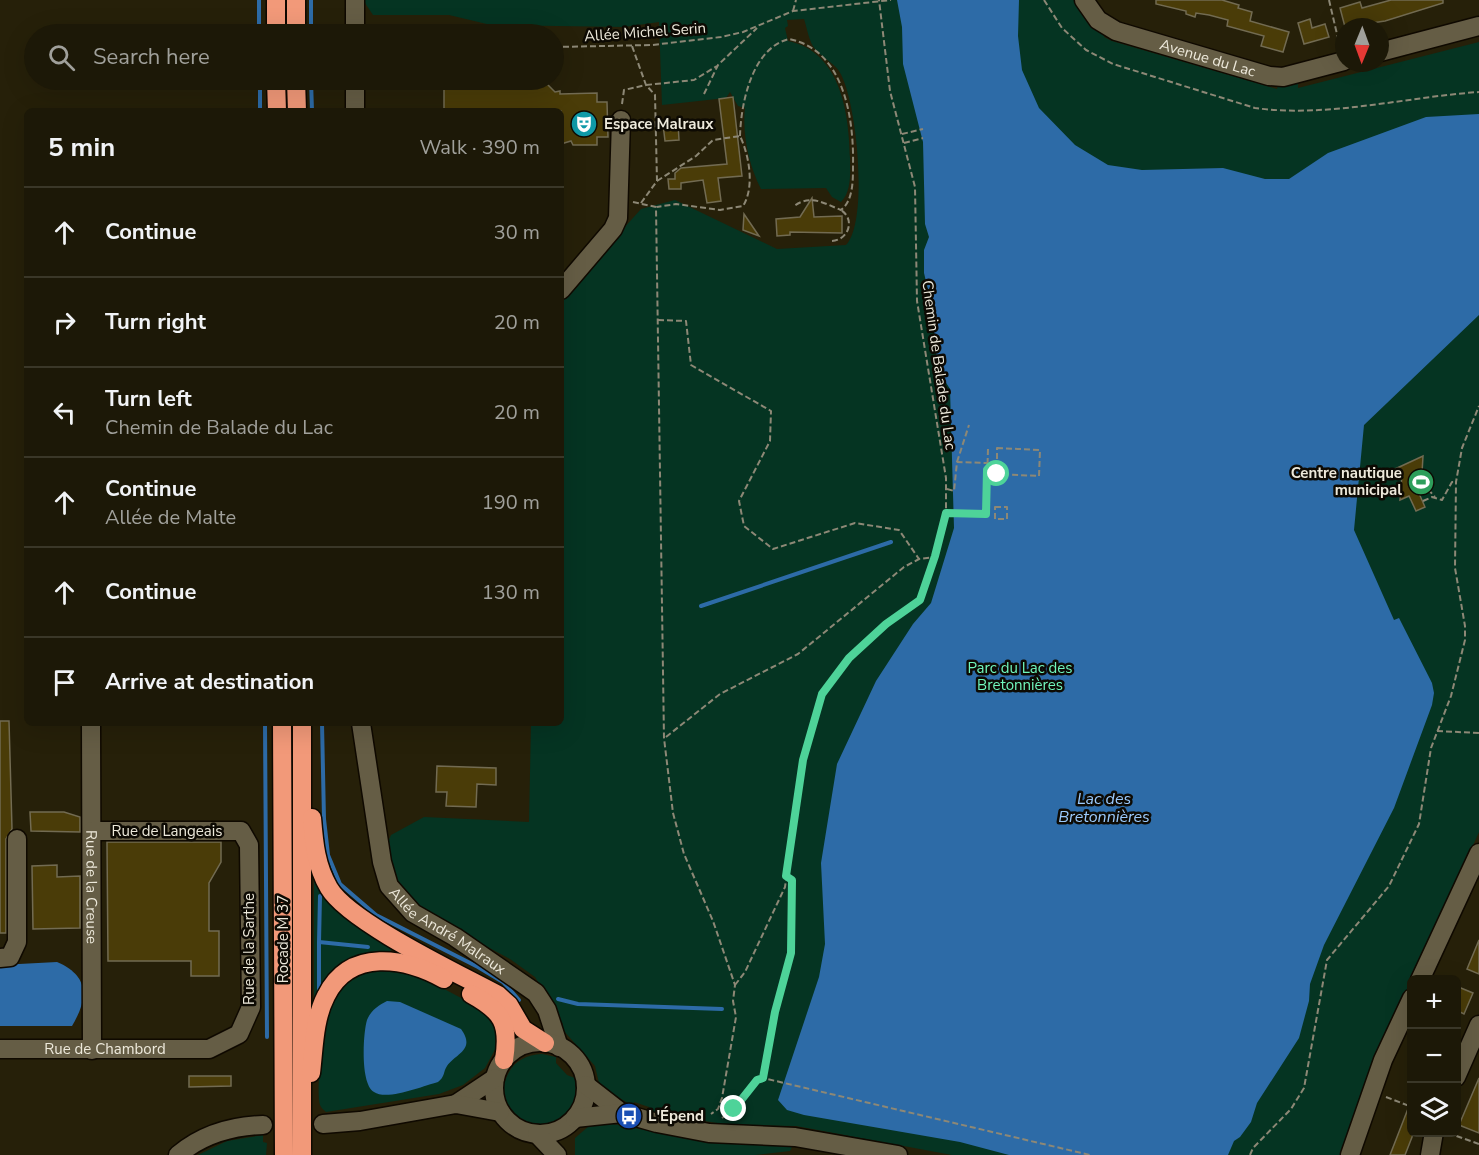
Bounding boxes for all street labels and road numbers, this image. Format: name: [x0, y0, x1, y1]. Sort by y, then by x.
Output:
street label: Allée Michel Serin: [583, 18, 707, 46]
street label: Avenue du Lac: [1157, 34, 1258, 82]
street label: Chemin de Balade du Lac: [917, 279, 961, 451]
street label: Rue de Langeais: [112, 821, 222, 841]
street label: Rue de la Creuse: [81, 830, 102, 944]
street label: Allée André Malraux: [385, 883, 510, 979]
street label: Rue de la Sarthe: [239, 893, 259, 1005]
street label: Rocade M 37: [273, 895, 293, 983]
street label: Rue de Chambord: [44, 1039, 166, 1059]

